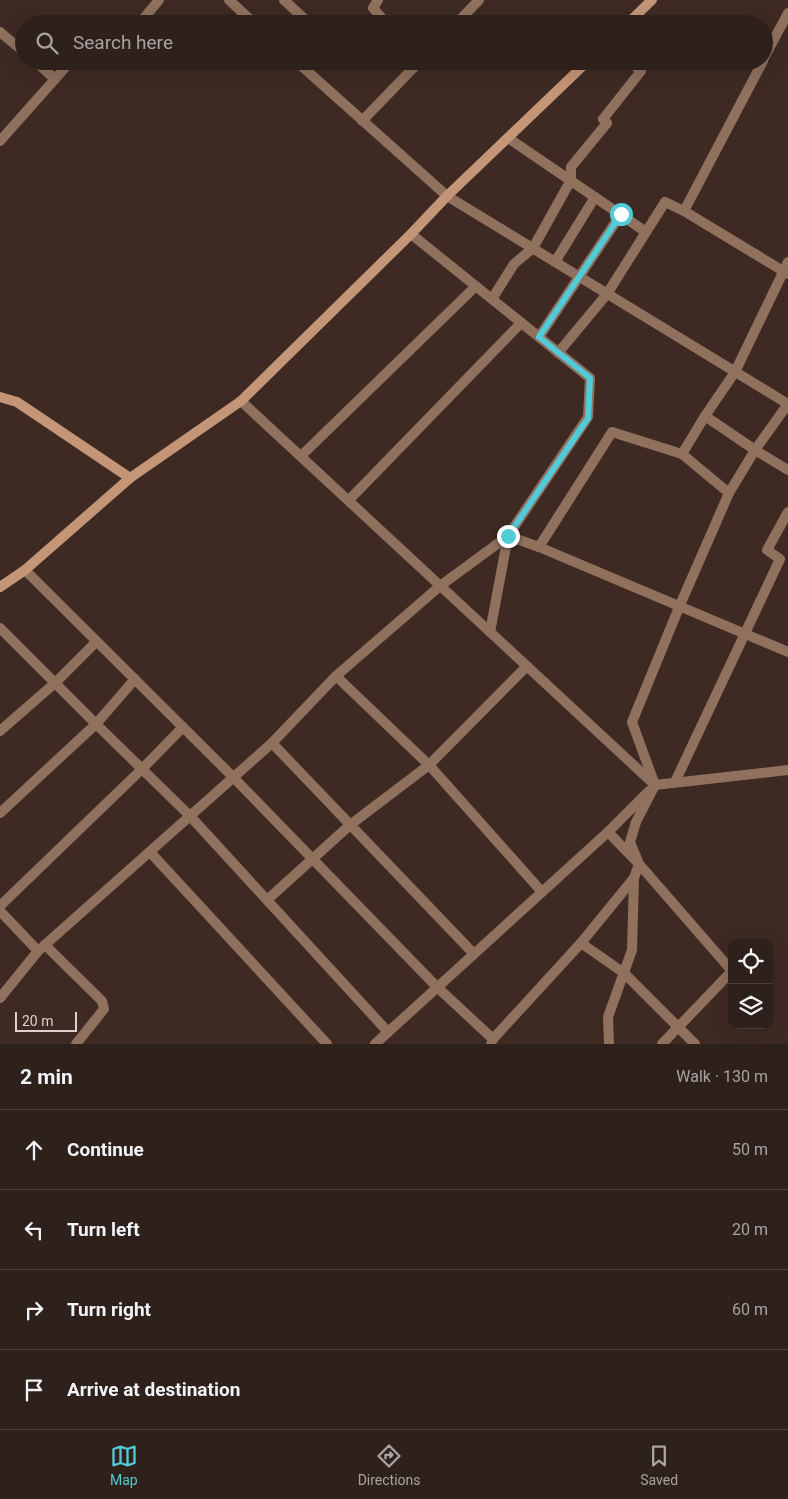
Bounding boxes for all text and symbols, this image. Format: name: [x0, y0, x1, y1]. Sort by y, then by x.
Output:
search box: [15, 15, 773, 70]
icon: search: [33, 29, 61, 57]
text: Search here: [73, 31, 173, 54]
route start: [610, 203, 633, 226]
route end: [497, 525, 520, 548]
map controls: [728, 939, 773, 1029]
button: locate: [728, 939, 773, 984]
button: layers: [728, 984, 773, 1029]
scale bar: [15, 1009, 78, 1032]
text: 20 m: [22, 1013, 54, 1029]
text: 2 min: [20, 1065, 73, 1089]
text: Walk · 130 m: [676, 1067, 768, 1086]
icon: ahead: [20, 1136, 48, 1164]
text: Continue: [67, 1138, 144, 1161]
text: 50 m: [732, 1140, 768, 1159]
icon: left: [20, 1216, 48, 1244]
text: Turn left: [67, 1218, 140, 1241]
text: 20 m: [732, 1220, 768, 1239]
icon: right: [20, 1296, 48, 1324]
text: Turn right: [67, 1298, 151, 1321]
text: 60 m: [732, 1300, 768, 1319]
icon: arrive: [20, 1376, 48, 1404]
text: Arrive at destination: [67, 1378, 240, 1401]
tab: Map: [110, 1442, 138, 1488]
tab: Directions: [358, 1442, 421, 1488]
tab: Saved: [640, 1442, 678, 1488]

